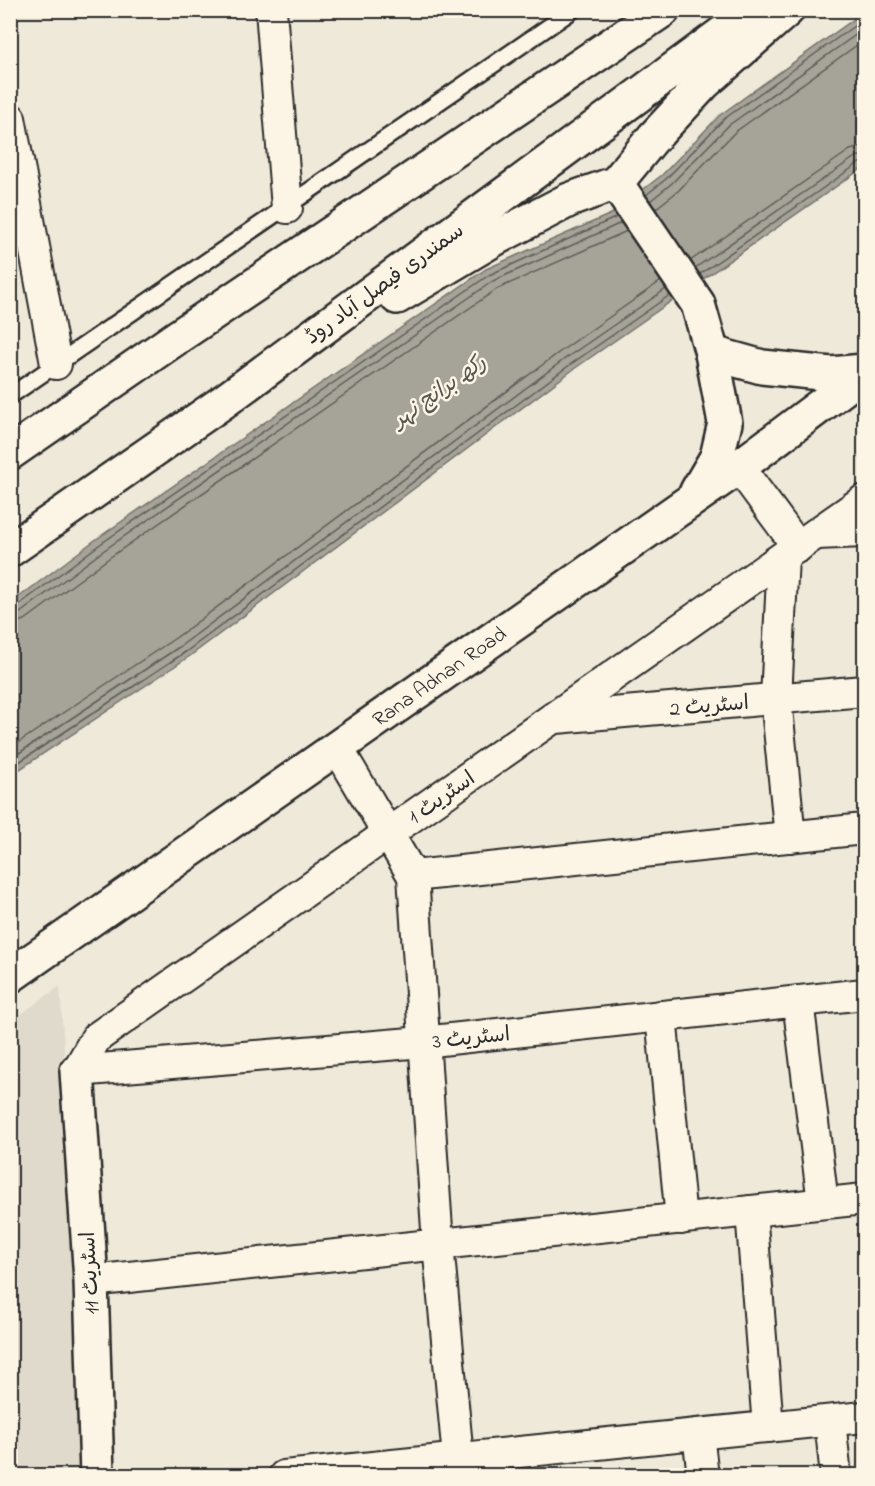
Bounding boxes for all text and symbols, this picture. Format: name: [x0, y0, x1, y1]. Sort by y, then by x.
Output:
street label: سمندری فیصل آباد روڈ: [300, 217, 471, 353]
water label: رکھ برانچ نہر: [384, 348, 493, 438]
street label: Rana Adnan Road: [367, 620, 513, 735]
street label: اسٹریٹ 2: [668, 689, 750, 725]
street label: اسٹریٹ 1: [402, 765, 482, 833]
street label: اسٹریٹ 3: [431, 1020, 512, 1058]
street label: اسٹریٹ 11: [74, 1231, 108, 1315]

